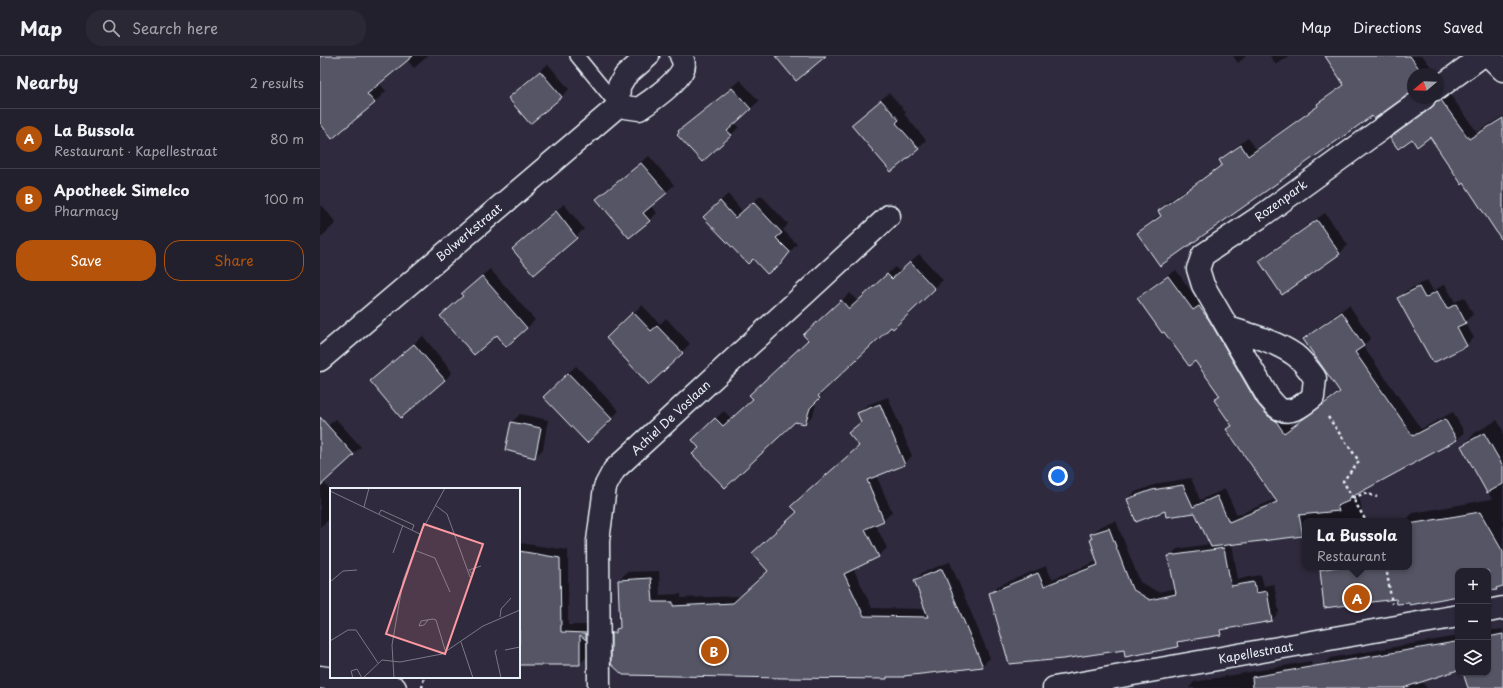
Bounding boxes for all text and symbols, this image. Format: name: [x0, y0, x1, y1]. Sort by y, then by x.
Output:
search box: [86, 10, 366, 46]
text: Map: [20, 14, 62, 42]
text: Search here: [132, 16, 218, 39]
icon: search: [100, 17, 122, 39]
text: Map: [1301, 17, 1331, 38]
text: Directions: [1353, 17, 1421, 38]
text: Saved: [1443, 17, 1483, 38]
north arrow: [1407, 68, 1443, 104]
text: Nearby: [16, 69, 78, 95]
text: 2 results: [250, 73, 304, 92]
text: La Bussola: [54, 118, 135, 141]
text: A: [24, 129, 34, 148]
text: 80 m: [270, 129, 304, 148]
text: Restaurant · Kapellestraat: [54, 141, 217, 160]
street label: Rozenpark: [1250, 175, 1310, 225]
text: Apotheek Simelco: [54, 178, 189, 201]
text: B: [25, 189, 33, 208]
text: 100 m: [264, 189, 304, 208]
street label: Bolwerkstraat: [431, 199, 506, 265]
text: Pharmacy: [54, 201, 119, 220]
button: Save: [16, 240, 156, 281]
button: Share: [164, 240, 304, 281]
street label: Achiel De Voslaan: [627, 376, 714, 459]
your location: [1048, 466, 1068, 486]
inset map: [330, 488, 520, 678]
popup: [1302, 518, 1412, 570]
text: La Bussola: [1317, 523, 1397, 546]
text: Restaurant: [1317, 546, 1386, 565]
map controls: [1455, 568, 1491, 676]
button: +: [1455, 568, 1491, 604]
pin: A: [1344, 583, 1370, 613]
button: −: [1455, 604, 1491, 640]
pin: B: [701, 636, 727, 666]
street label: Kapellestraat: [1217, 637, 1295, 667]
button: layers: [1455, 640, 1491, 676]

